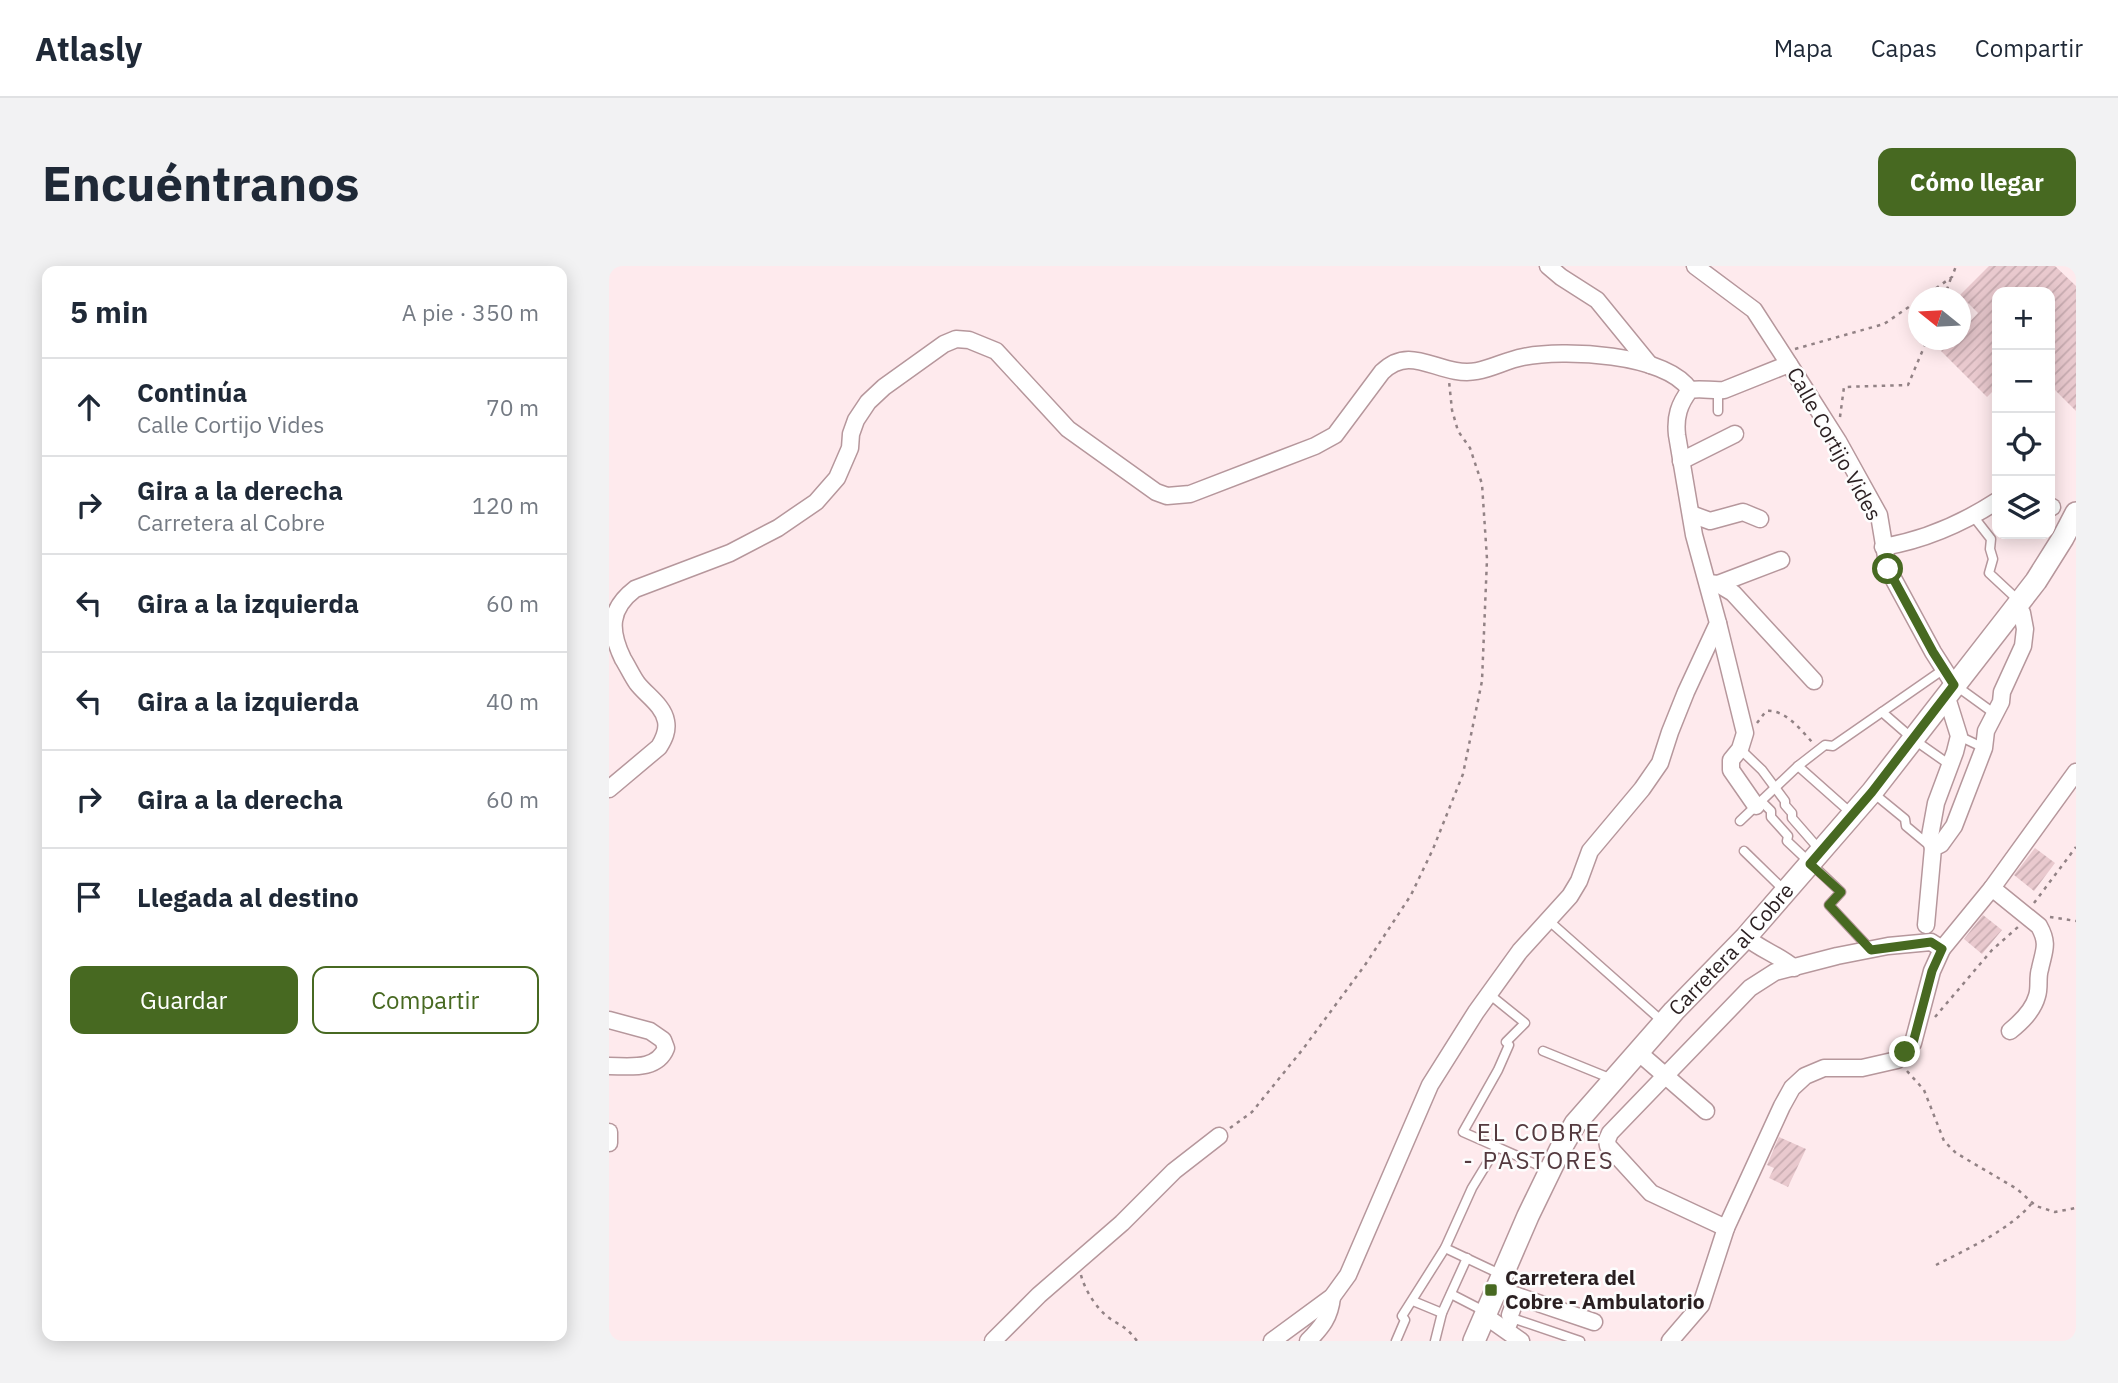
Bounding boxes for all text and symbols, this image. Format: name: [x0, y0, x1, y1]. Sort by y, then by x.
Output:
text: Atlasly: [35, 27, 142, 70]
text: Mapa: [1774, 32, 1833, 64]
text: Capas: [1871, 32, 1937, 64]
text: Compartir: [1975, 32, 2083, 64]
button: Cómo llegar: [1878, 148, 2076, 216]
text: Encuéntranos: [42, 151, 360, 214]
north arrow: [1908, 287, 1971, 350]
map controls: [1992, 287, 2055, 539]
button: +: [1992, 287, 2055, 350]
text: 5 min: [70, 292, 148, 331]
text: A pie · 350 m: [402, 297, 539, 327]
button: −: [1992, 350, 2055, 413]
street label: Calle Cortijo Vides: [1781, 362, 1889, 525]
text: Continúa: [137, 375, 247, 409]
icon: ahead: [70, 388, 108, 426]
text: 70 m: [486, 392, 539, 422]
text: Calle Cortijo Vides: [137, 409, 325, 439]
button: locate: [1992, 413, 2055, 476]
text: Gira a la derecha: [137, 473, 343, 507]
button: layers: [1992, 476, 2055, 539]
icon: right: [70, 486, 108, 524]
text: 120 m: [472, 490, 539, 520]
text: Carretera al Cobre: [137, 507, 325, 537]
route start: [1872, 553, 1903, 584]
icon: left: [70, 584, 108, 622]
text: Gira a la izquierda: [137, 586, 359, 620]
text: 60 m: [486, 588, 539, 618]
icon: left: [70, 682, 108, 720]
text: Gira a la izquierda: [137, 684, 359, 718]
text: 40 m: [486, 686, 539, 716]
icon: right: [70, 780, 108, 818]
text: Gira a la derecha: [137, 782, 343, 816]
text: 60 m: [486, 784, 539, 814]
street label: Carretera al Cobre: [1662, 877, 1800, 1021]
icon: arrive: [70, 878, 108, 916]
text: Llegada al destino: [137, 880, 359, 914]
button: Guardar: [70, 966, 298, 1034]
button: Compartir: [312, 966, 539, 1034]
route end: [1889, 1036, 1920, 1067]
district label: EL COBRE - PASTORES: [1463, 1116, 1615, 1176]
place label: Carretera del Cobre - Ambulatorio: [1505, 1263, 1705, 1315]
marker: Carretera del Cobre - Ambulatorio: [1483, 1282, 1499, 1298]

